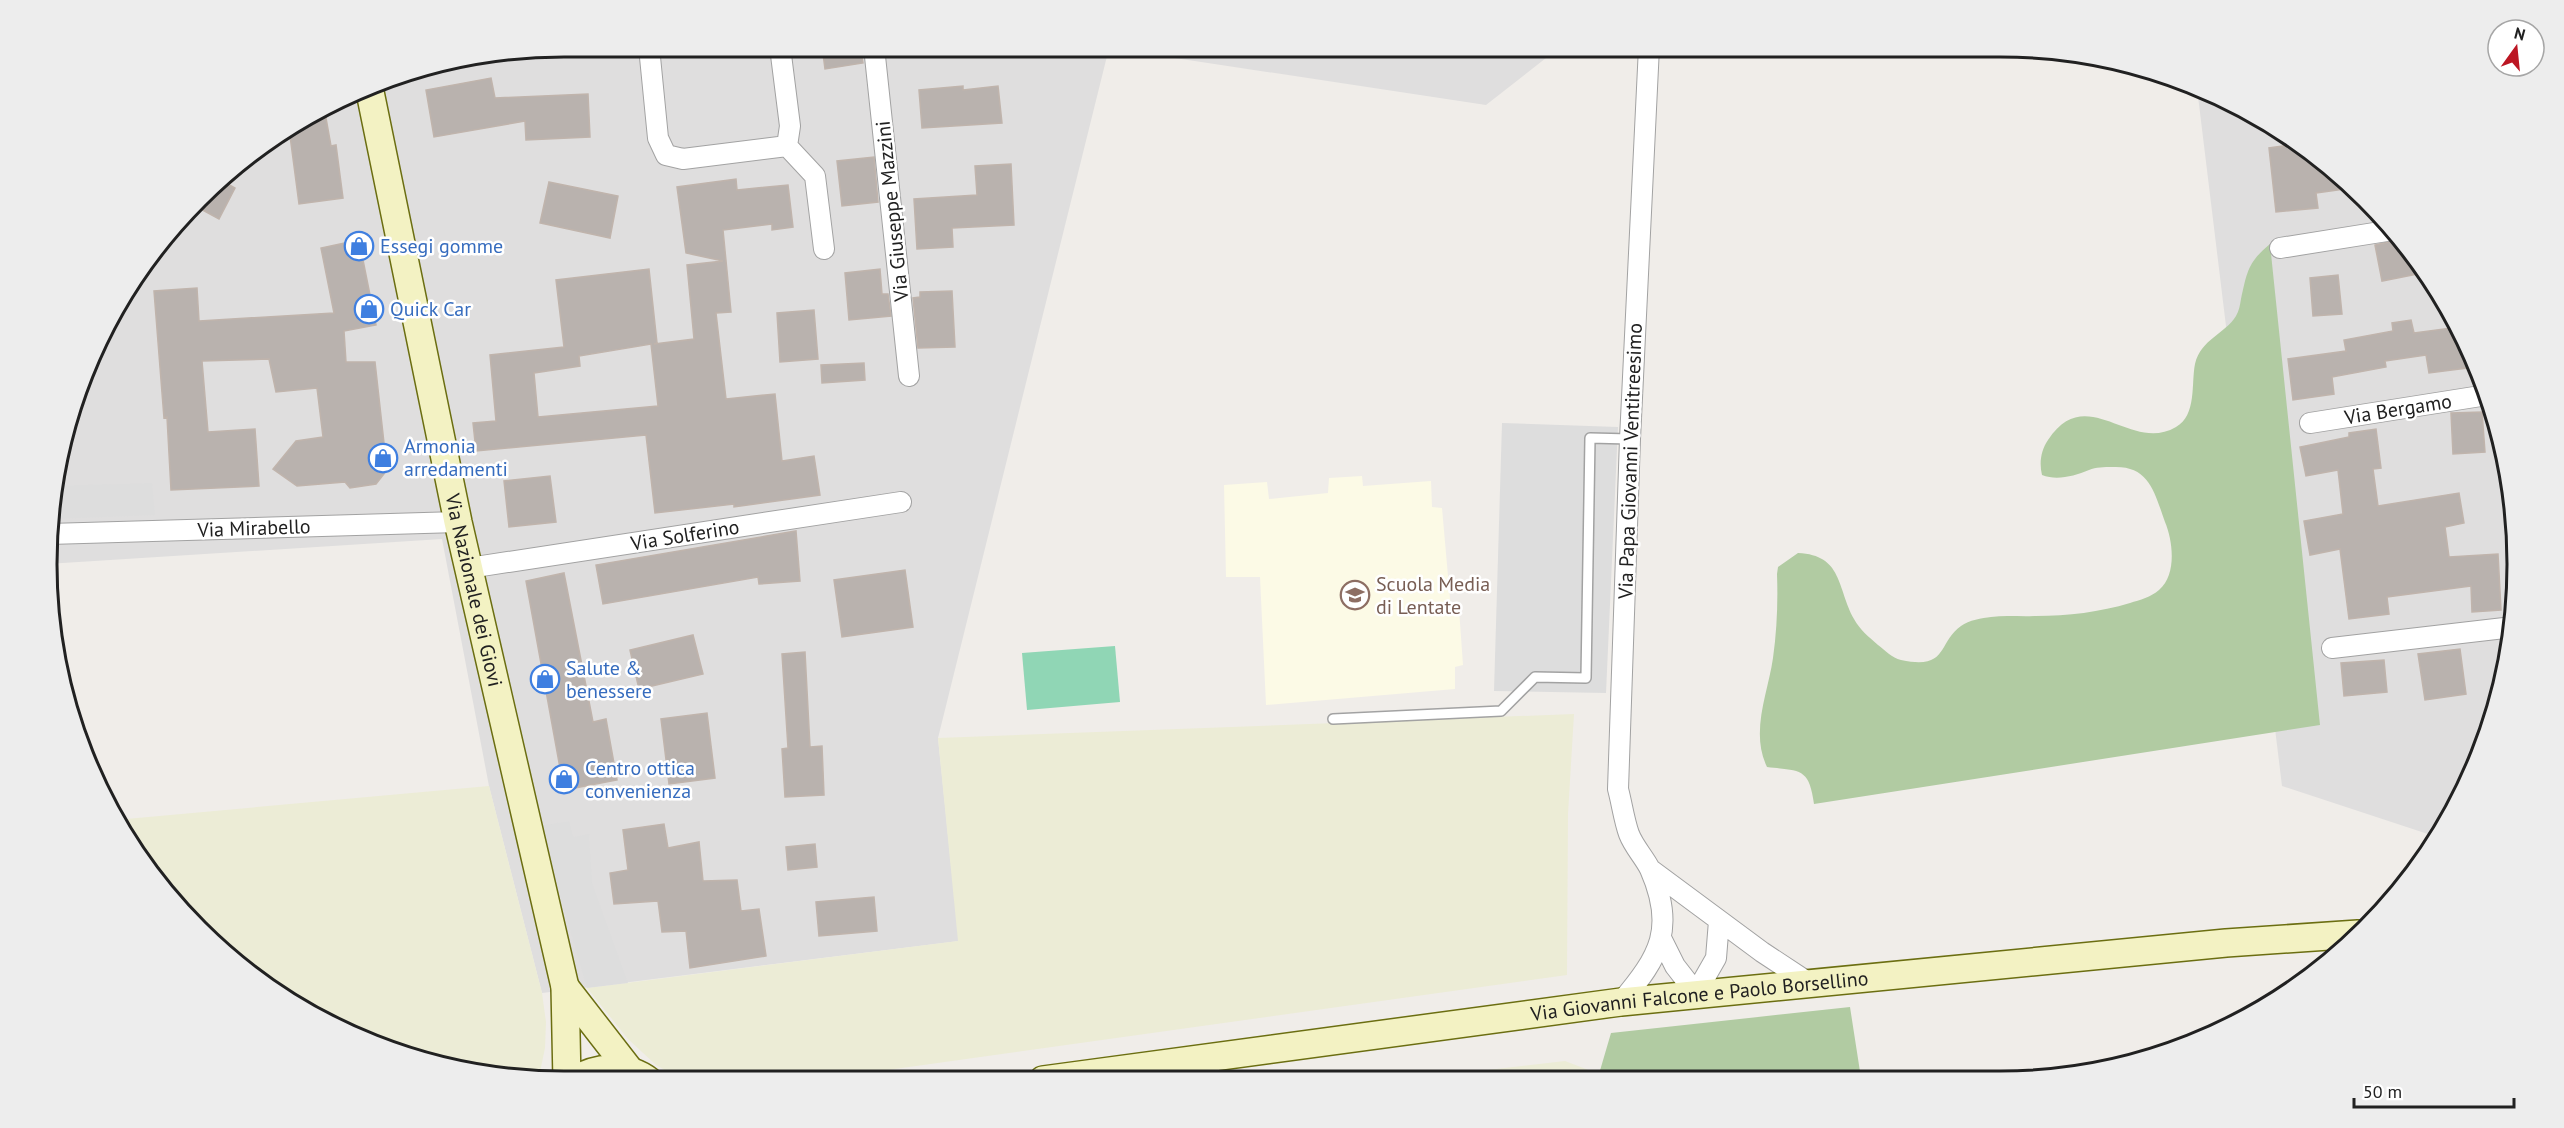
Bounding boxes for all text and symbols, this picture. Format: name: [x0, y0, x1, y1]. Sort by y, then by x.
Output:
north arrow: [2486, 18, 2546, 78]
text: N: [2512, 22, 2528, 45]
street label: Via Giuseppe Mazzini: [870, 119, 915, 304]
shop icon: Essegi gomme: [343, 230, 375, 262]
place label: Essegi gomme: [380, 233, 503, 259]
shop icon: Quick Car: [353, 293, 385, 325]
place label: Quick Car: [390, 296, 471, 322]
street label: Via Papa Giovanni Ventitreesimo: [1612, 323, 1648, 600]
street label: Via Bergamo: [2342, 388, 2453, 430]
place label: Armonia arredamenti: [404, 433, 508, 482]
shop icon: Armonia arredamenti: [367, 442, 399, 474]
street label: Via Nazionale dei Giovi: [439, 490, 509, 689]
street label: Via Mirabello: [196, 513, 311, 543]
street label: Via Solferino: [628, 514, 741, 557]
place label: Scuola Media di Lentate: [1376, 571, 1490, 620]
school or university icon: Scuola Media di Lentate: [1339, 579, 1371, 611]
place label: Salute & benessere: [566, 655, 652, 704]
shop icon: Salute & benessere: [529, 663, 561, 695]
place label: Centro ottica convenienza: [585, 755, 695, 804]
shop icon: Centro ottica convenienza: [548, 763, 580, 795]
street label: Via Giovanni Falcone e Paolo Borsellino: [1528, 965, 1870, 1027]
scale bar: [2354, 1071, 2514, 1109]
text: 50 m: [2363, 1080, 2402, 1103]

